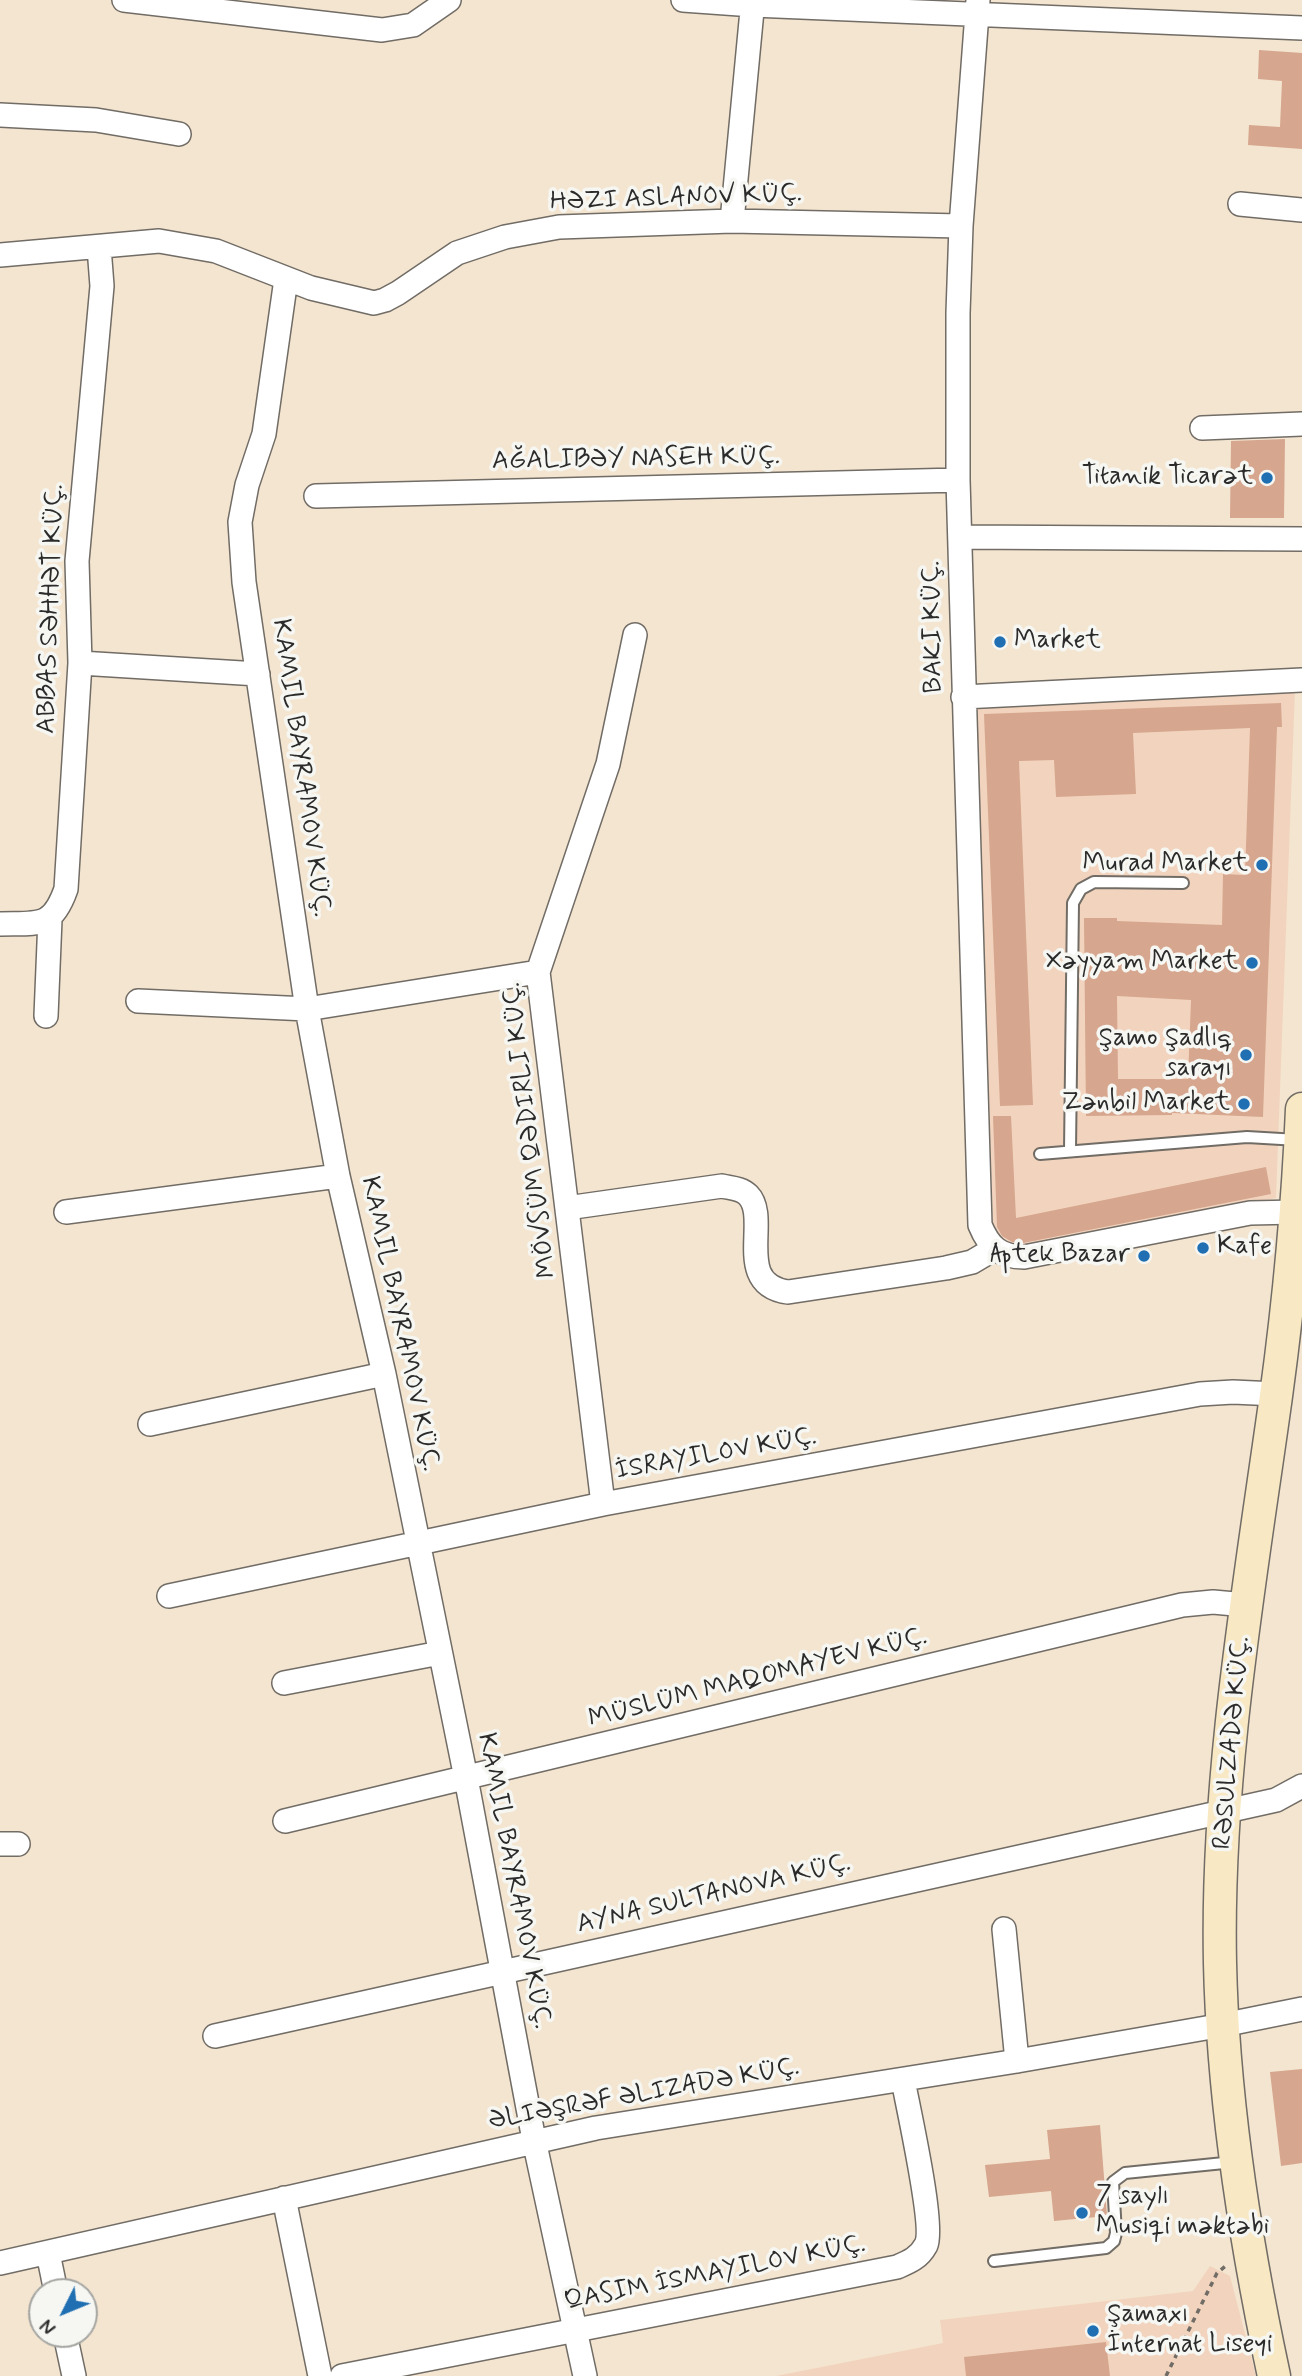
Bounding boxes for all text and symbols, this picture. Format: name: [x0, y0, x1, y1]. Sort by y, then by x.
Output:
street label: HƏZI ASLANOV KÜÇ.: [549, 179, 803, 219]
street label: AĞALIBƏY NASEH KÜÇ.: [492, 442, 780, 478]
place label: Titanik Ticarət: [1082, 462, 1253, 494]
marker: Titanik Ticarət: [1259, 470, 1275, 486]
street label: ABBAS SƏHHƏT KÜÇ.: [32, 484, 72, 734]
street label: BAKI KÜÇ.: [917, 560, 951, 694]
street label: KAMIL BAYRAMOV KÜÇ.: [264, 617, 336, 919]
place label: Market: [1014, 626, 1101, 658]
marker: Market: [992, 634, 1008, 650]
place label: Murad Market: [1083, 849, 1248, 881]
marker: Murad Market: [1254, 857, 1270, 873]
place label: Xəyyam Market: [1046, 947, 1238, 979]
marker: Xəyyam Market: [1244, 955, 1260, 971]
street label: MÖVSÜM QƏDIRLI KÜÇ.: [497, 980, 565, 1280]
place label: Şamo Şadlıq sarayı: [1099, 1024, 1232, 1086]
marker: Şamo Şadlıq sarayı: [1238, 1047, 1254, 1063]
place label: Zənbil Market: [1062, 1088, 1230, 1120]
marker: Zənbil Market: [1236, 1096, 1252, 1112]
street label: KAMIL BAYRAMOV KÜÇ.: [353, 1174, 445, 1474]
place label: Kafe: [1217, 1232, 1272, 1264]
place label: Aptek Bazar: [990, 1240, 1130, 1272]
marker: Kafe: [1195, 1240, 1211, 1256]
marker: Aptek Bazar: [1136, 1248, 1152, 1264]
street label: İSRAYILOV KÜÇ.: [613, 1422, 819, 1488]
street label: MÜSLÜM MAQOMAYEV KÜÇ.: [585, 1622, 931, 1736]
street label: RƏSULZADƏ KÜÇ.: [1208, 1635, 1258, 1851]
street label: KAMIL BAYRAMOV KÜÇ.: [469, 1731, 557, 2031]
street label: AYNA SULTANOVA KÜÇ.: [574, 1848, 854, 1942]
street label: ƏLIƏŞRƏF ƏLIZADƏ KÜÇ.: [486, 2052, 802, 2138]
place label: 7 saylı Musiqi məktəbi: [1096, 2182, 1269, 2244]
marker: 7 saylı Musiqi məktəbi: [1074, 2205, 1090, 2221]
street label: QASIM İSMAYILOV KÜÇ.: [562, 2229, 868, 2319]
north arrow: [28, 2278, 98, 2348]
place label: Şamaxı İnternat Liseyi: [1107, 2300, 1272, 2362]
text: N: [35, 2313, 62, 2339]
marker: Şamaxı İnternat Liseyi: [1085, 2323, 1101, 2339]

